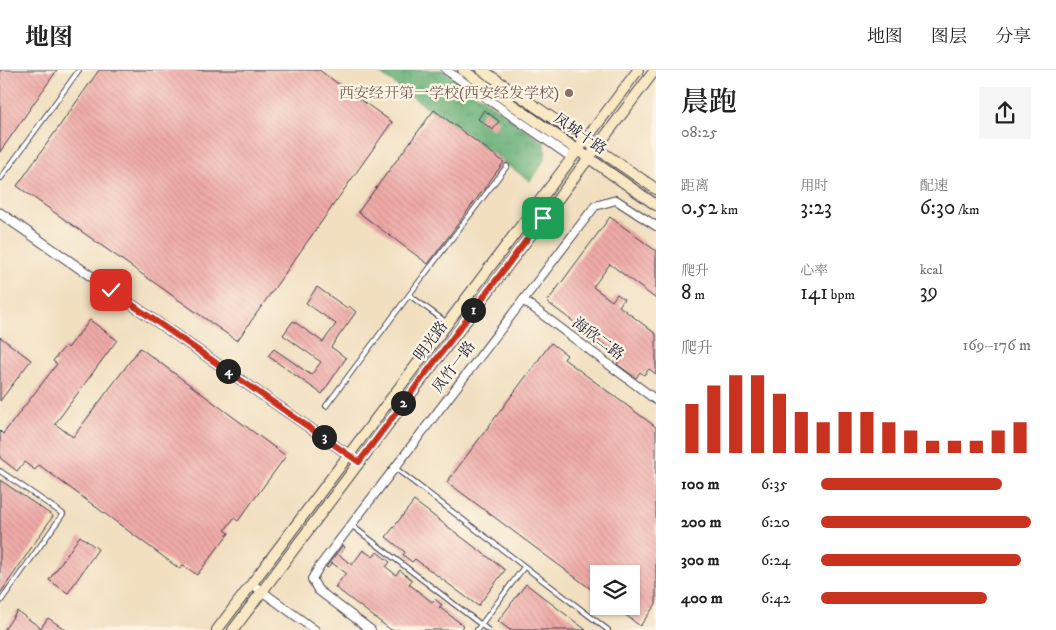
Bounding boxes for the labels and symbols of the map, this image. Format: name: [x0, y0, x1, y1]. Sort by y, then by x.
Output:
place label: 西安经开第一学校(西安经发学校): [339, 84, 559, 103]
marker: 西安经开第一学校(西安经发学校): [563, 87, 575, 99]
street label: 凤城十路: [550, 109, 610, 159]
pin: [522, 197, 564, 239]
pin: [90, 269, 132, 311]
pin: 1: [460, 298, 486, 322]
street label: 海欣二路: [568, 313, 628, 365]
street label: 明光路: [410, 317, 452, 365]
street label: 凤竹一路: [428, 337, 480, 397]
pin: 4: [216, 358, 240, 384]
pin: 2: [390, 390, 416, 416]
pin: 3: [312, 424, 336, 450]

